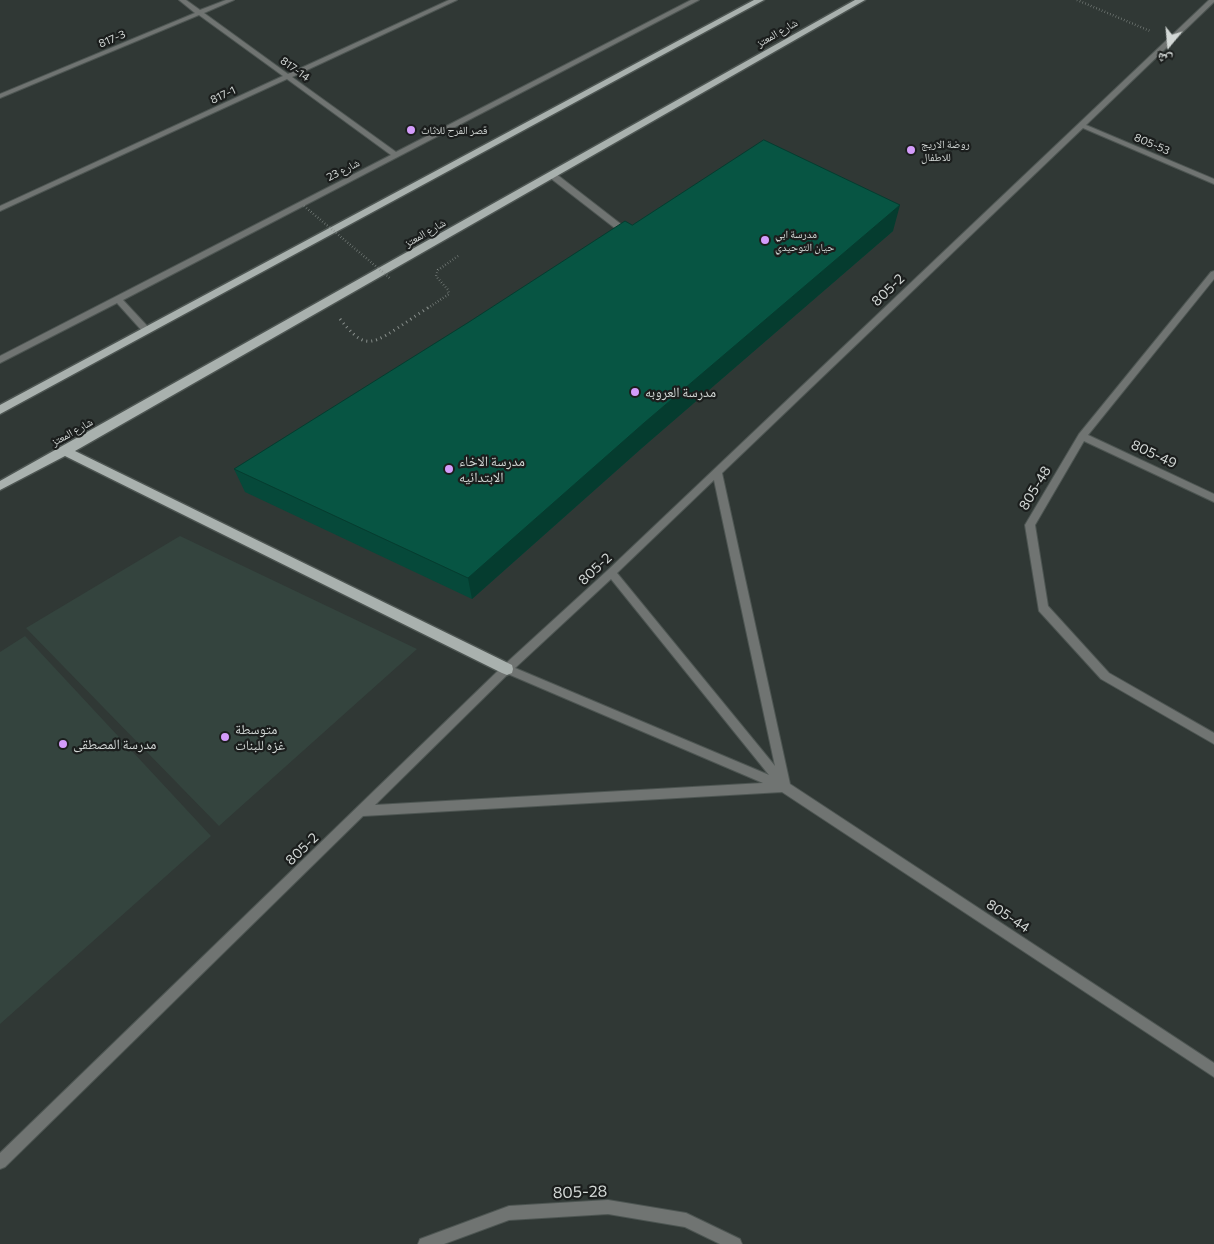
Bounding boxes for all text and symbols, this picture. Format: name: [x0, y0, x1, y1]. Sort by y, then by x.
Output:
street label: شارع المعتز: [754, 16, 800, 50]
north arrow: [1144, 20, 1194, 70]
street label: 817-3: [96, 27, 128, 51]
text: ش: [1155, 50, 1174, 70]
street label: 817-14: [278, 54, 312, 84]
street label: 817-1: [208, 83, 238, 107]
place label: قصر الفرح للاثاث: [421, 123, 488, 137]
marker: قصر الفرح للاثاث: [405, 124, 417, 136]
street label: 805-53: [1132, 131, 1172, 157]
place label: روضة الاريج للاطفال: [921, 137, 970, 163]
marker: روضة الاريج للاطفال: [905, 144, 917, 156]
street label: شارع 23: [324, 156, 362, 184]
street label: شارع المعتز: [402, 216, 448, 250]
place label: مدرسة ابي حيان التوحيدي: [775, 227, 834, 253]
marker: مدرسة ابي حيان التوحيدي: [759, 234, 771, 246]
street label: 805-2: [868, 270, 908, 310]
place label: مدرسة العروبه: [645, 384, 716, 400]
marker: مدرسة العروبه: [629, 386, 641, 398]
street label: شارع المعتز: [49, 415, 95, 449]
street label: 805-49: [1128, 436, 1180, 472]
place label: مدرسة الاخاء الابتدائيه: [459, 453, 525, 486]
marker: مدرسة الاخاء الابتدائيه: [443, 463, 455, 475]
street label: 805-48: [1015, 463, 1055, 513]
street label: 805-2: [575, 549, 615, 589]
place label: متوسطة غزه للبنات: [235, 721, 285, 754]
marker: متوسطة غزه للبنات: [219, 731, 231, 743]
place label: مدرسة المصطقى: [73, 736, 156, 752]
marker: مدرسة المصطقى: [57, 738, 69, 750]
street label: 805-2: [282, 829, 322, 869]
street label: 805-44: [983, 896, 1033, 936]
street label: 805-28: [552, 1181, 608, 1203]

